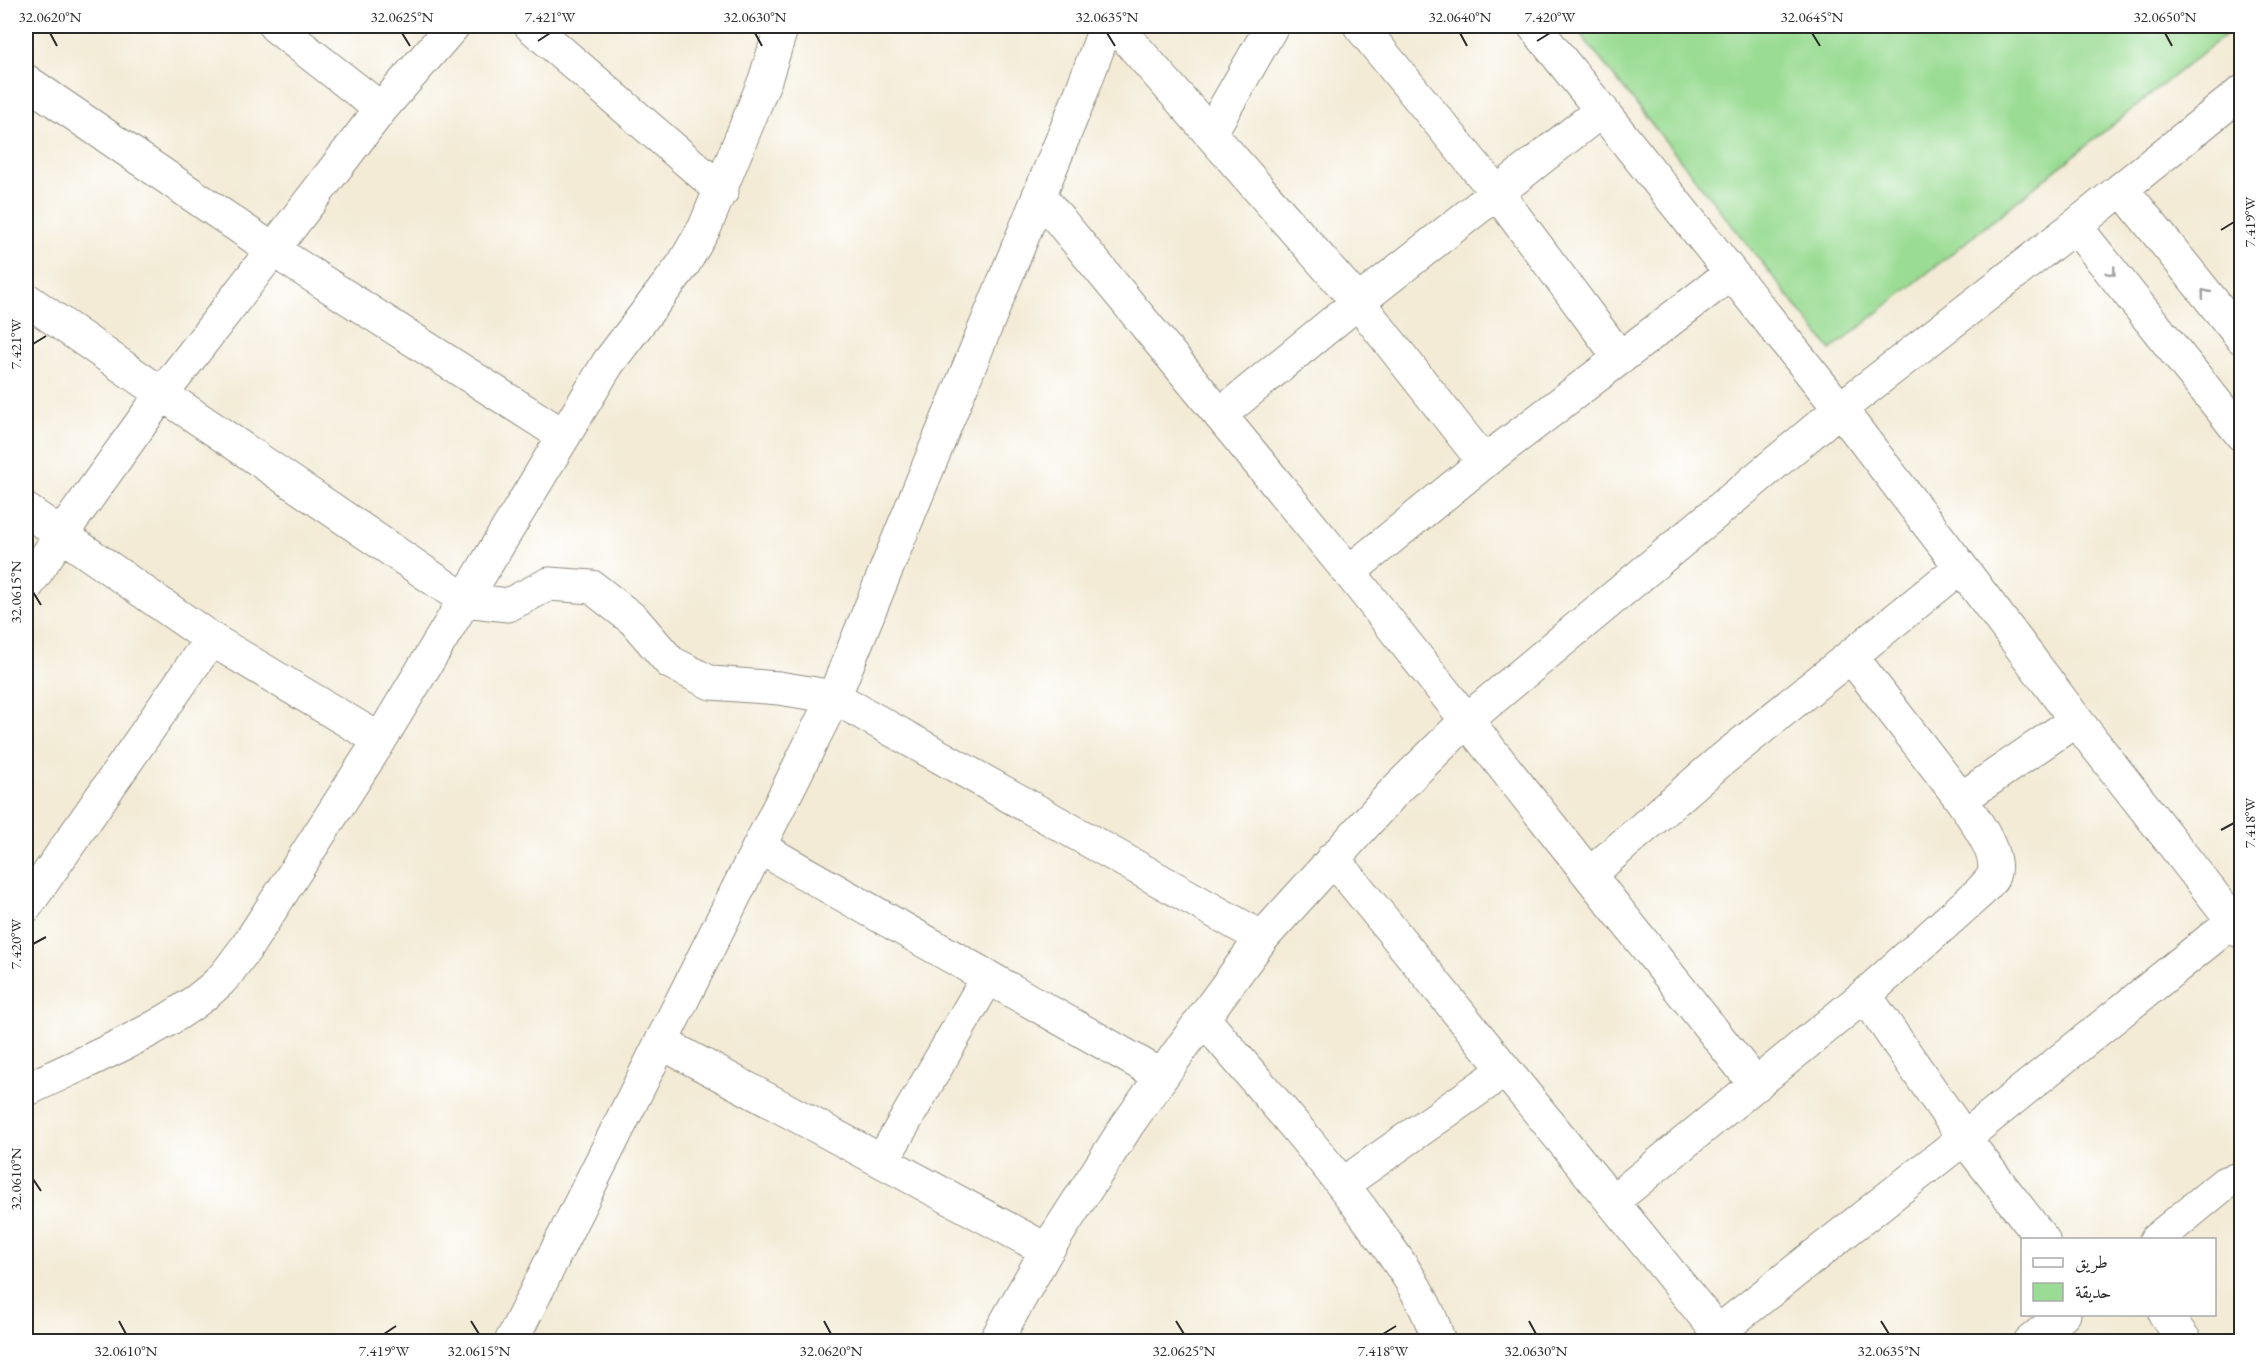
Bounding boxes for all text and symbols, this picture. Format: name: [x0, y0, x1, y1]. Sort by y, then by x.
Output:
text: 32.0620°N: [19, 7, 82, 26]
text: 32.0625°N: [371, 7, 434, 26]
text: 7.421°W: [525, 7, 575, 26]
text: 32.0630°N: [724, 7, 787, 26]
text: 32.0635°N: [1076, 7, 1139, 26]
text: 32.0640°N: [1429, 7, 1492, 26]
text: 7.420°W: [1525, 7, 1575, 26]
text: 32.0645°N: [1781, 7, 1844, 26]
text: 32.0650°N: [2134, 7, 2197, 26]
text: 7.419°W: [2240, 197, 2259, 247]
one-way arrow: [2104, 265, 2115, 276]
one-way arrow: [2201, 288, 2212, 299]
text: 7.421°W: [6, 319, 25, 369]
text: 32.0615°N: [6, 560, 25, 623]
text: 7.418°W: [2240, 798, 2259, 848]
text: 7.420°W: [6, 919, 25, 969]
text: 32.0610°N: [6, 1147, 25, 1210]
legend: [2021, 1238, 2216, 1316]
text: طريق: [2075, 1250, 2108, 1274]
text: حديقة: [2075, 1280, 2111, 1303]
text: 32.0610°N: [95, 1341, 158, 1360]
text: 7.419°W: [359, 1341, 409, 1360]
text: 32.0615°N: [448, 1341, 511, 1360]
text: 32.0620°N: [800, 1341, 863, 1360]
text: 32.0625°N: [1153, 1341, 1216, 1360]
text: 7.418°W: [1358, 1341, 1408, 1360]
text: 32.0630°N: [1505, 1341, 1568, 1360]
text: 32.0635°N: [1858, 1341, 1921, 1360]

